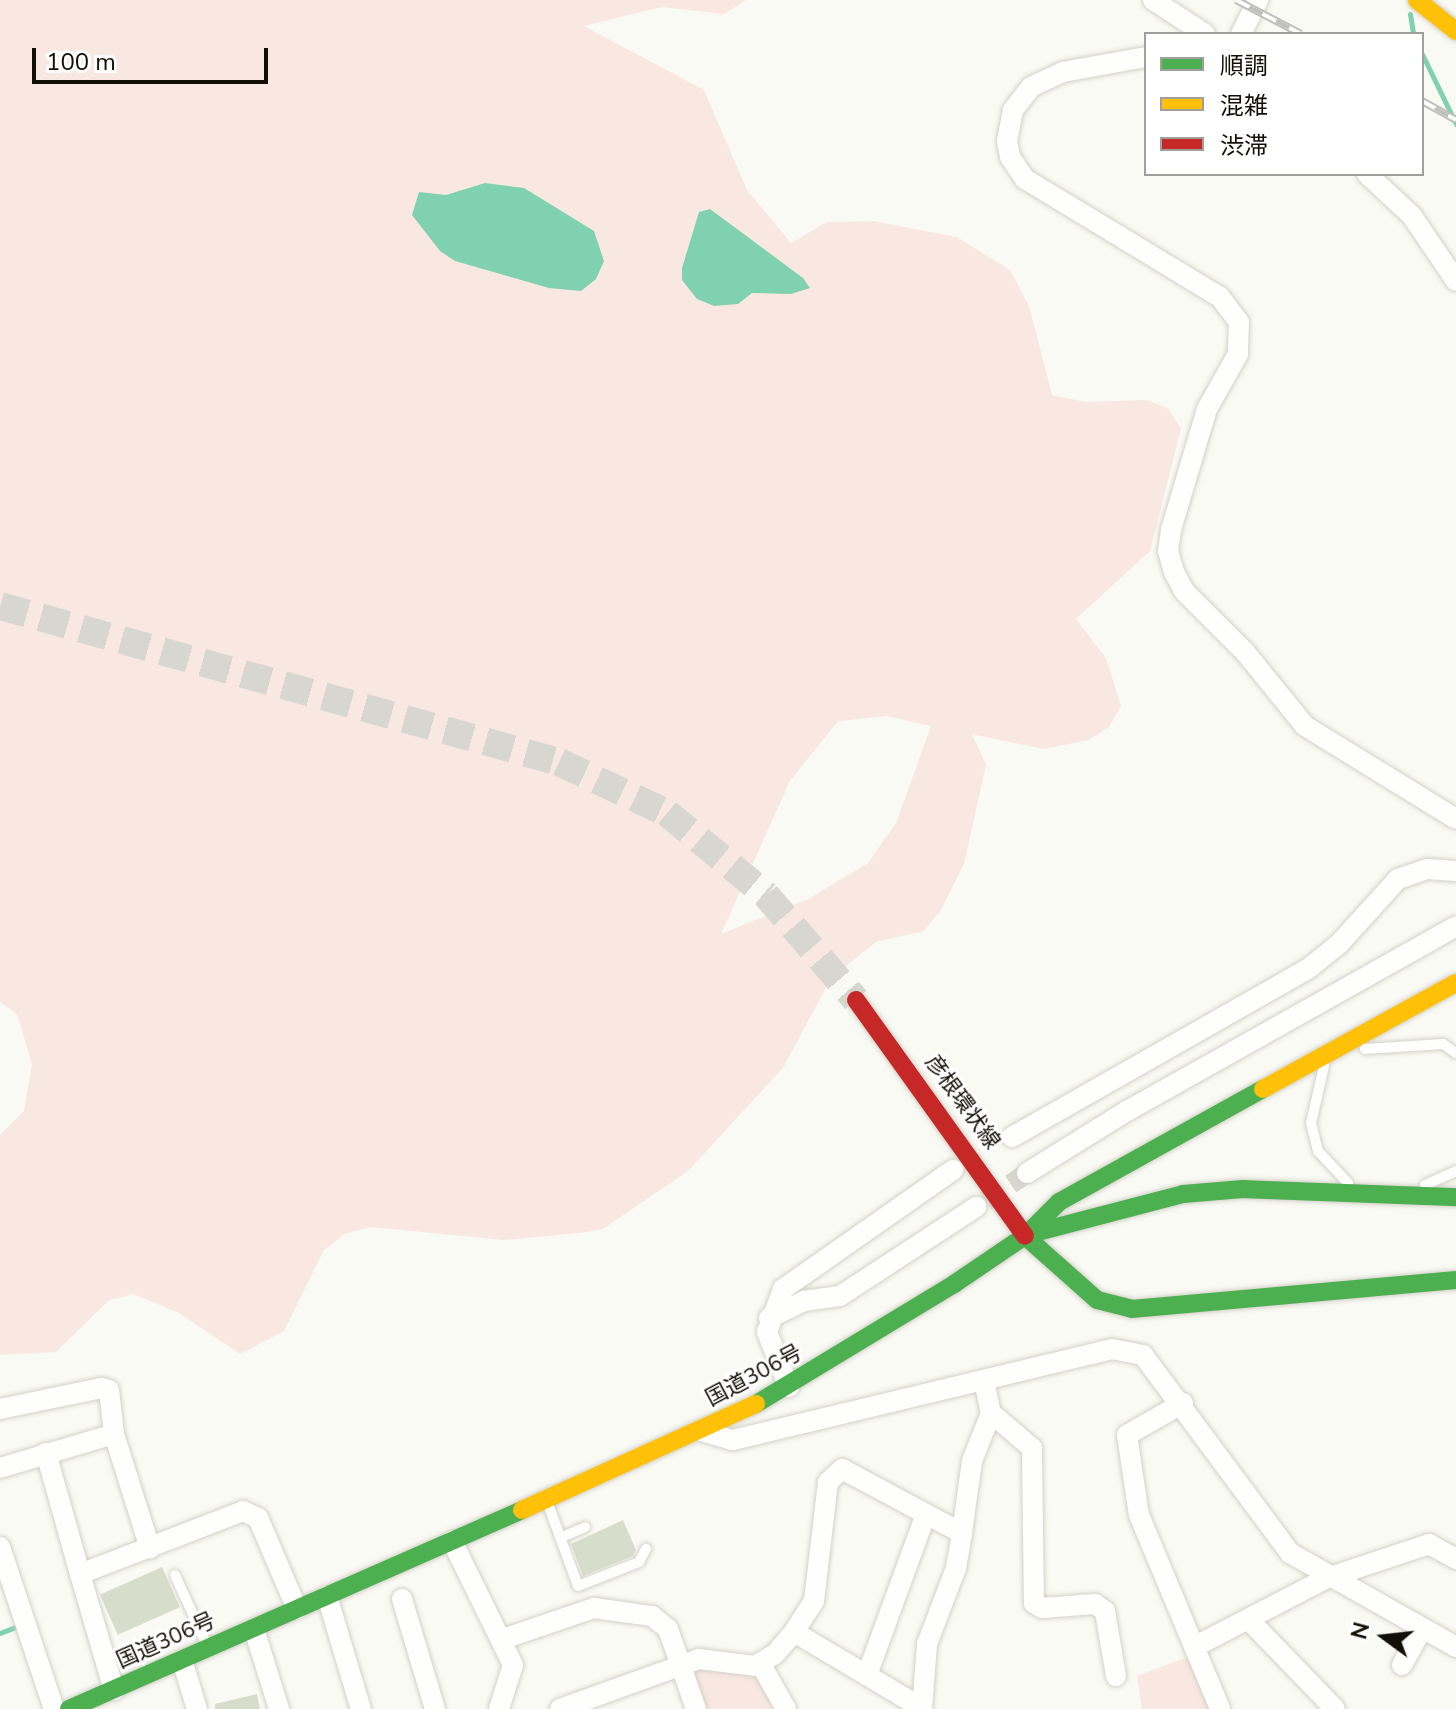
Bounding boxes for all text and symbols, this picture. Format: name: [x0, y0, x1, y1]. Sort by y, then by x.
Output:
scale bar: [36, 32, 272, 82]
legend: [1144, 32, 1424, 176]
text: 100 m: [46, 46, 116, 78]
text: 順調: [1220, 50, 1268, 82]
text: 混雑: [1220, 90, 1268, 122]
text: 渋滞: [1220, 130, 1268, 162]
street label: 彦根環状線: [919, 1050, 1005, 1154]
street label: 国道306号: [701, 1340, 807, 1412]
north arrow: [1344, 1597, 1424, 1677]
street label: 国道306号: [112, 1607, 220, 1675]
text: N: [1344, 1619, 1377, 1643]

